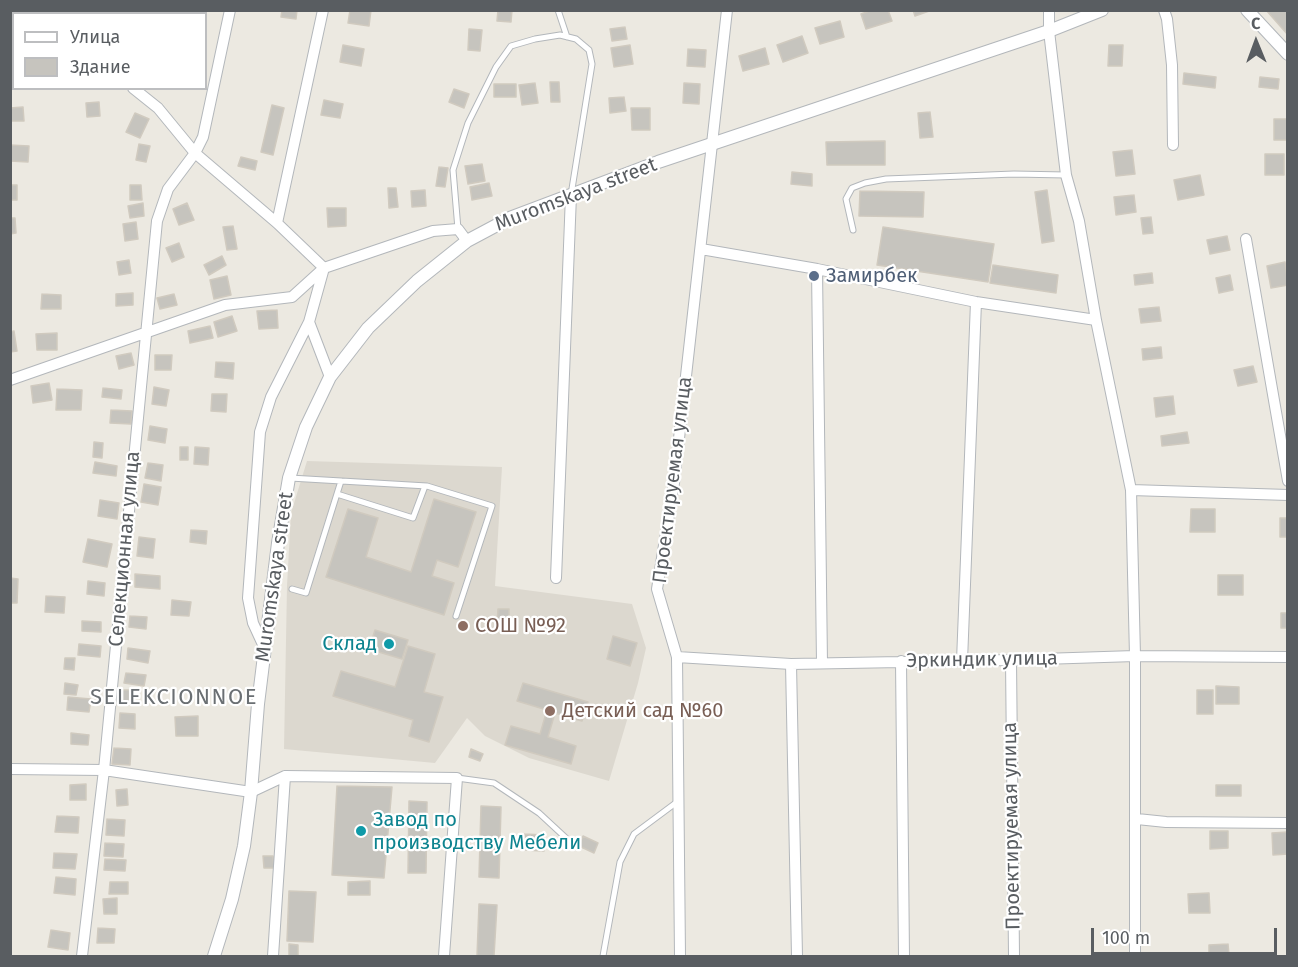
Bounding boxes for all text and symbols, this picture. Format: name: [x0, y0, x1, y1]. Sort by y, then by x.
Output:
legend: [12, 12, 207, 90]
north arrow: [1226, 12, 1286, 72]
text: С: [1251, 14, 1260, 33]
text: Улица: [70, 26, 120, 48]
text: Здание: [70, 56, 131, 78]
street label: Muromskaya street: [492, 153, 660, 237]
place label: Замирбек: [826, 264, 917, 288]
marker: Замирбек: [807, 269, 821, 283]
street label: Проектируемая улица: [648, 375, 698, 585]
street label: Селекционная улица: [104, 450, 146, 648]
street label: Muromskaya street: [251, 490, 299, 664]
place label: СОШ №92: [475, 614, 566, 638]
marker: СОШ №92: [456, 619, 470, 633]
place label: Склад: [322, 632, 377, 656]
marker: Склад: [382, 637, 396, 651]
street label: Эркиндик улица: [906, 647, 1058, 673]
district label: SELEKCIONNOE: [90, 685, 258, 711]
place label: Детский сад №60: [562, 699, 723, 723]
marker: Детский сад №60: [543, 704, 557, 718]
street label: Проектируемая улица: [998, 722, 1026, 930]
place label: Завод по производству Мебели: [373, 808, 581, 855]
marker: Завод по производству Мебели: [354, 824, 368, 838]
scale bar: [1094, 916, 1280, 954]
text: 100 m: [1102, 927, 1150, 949]

